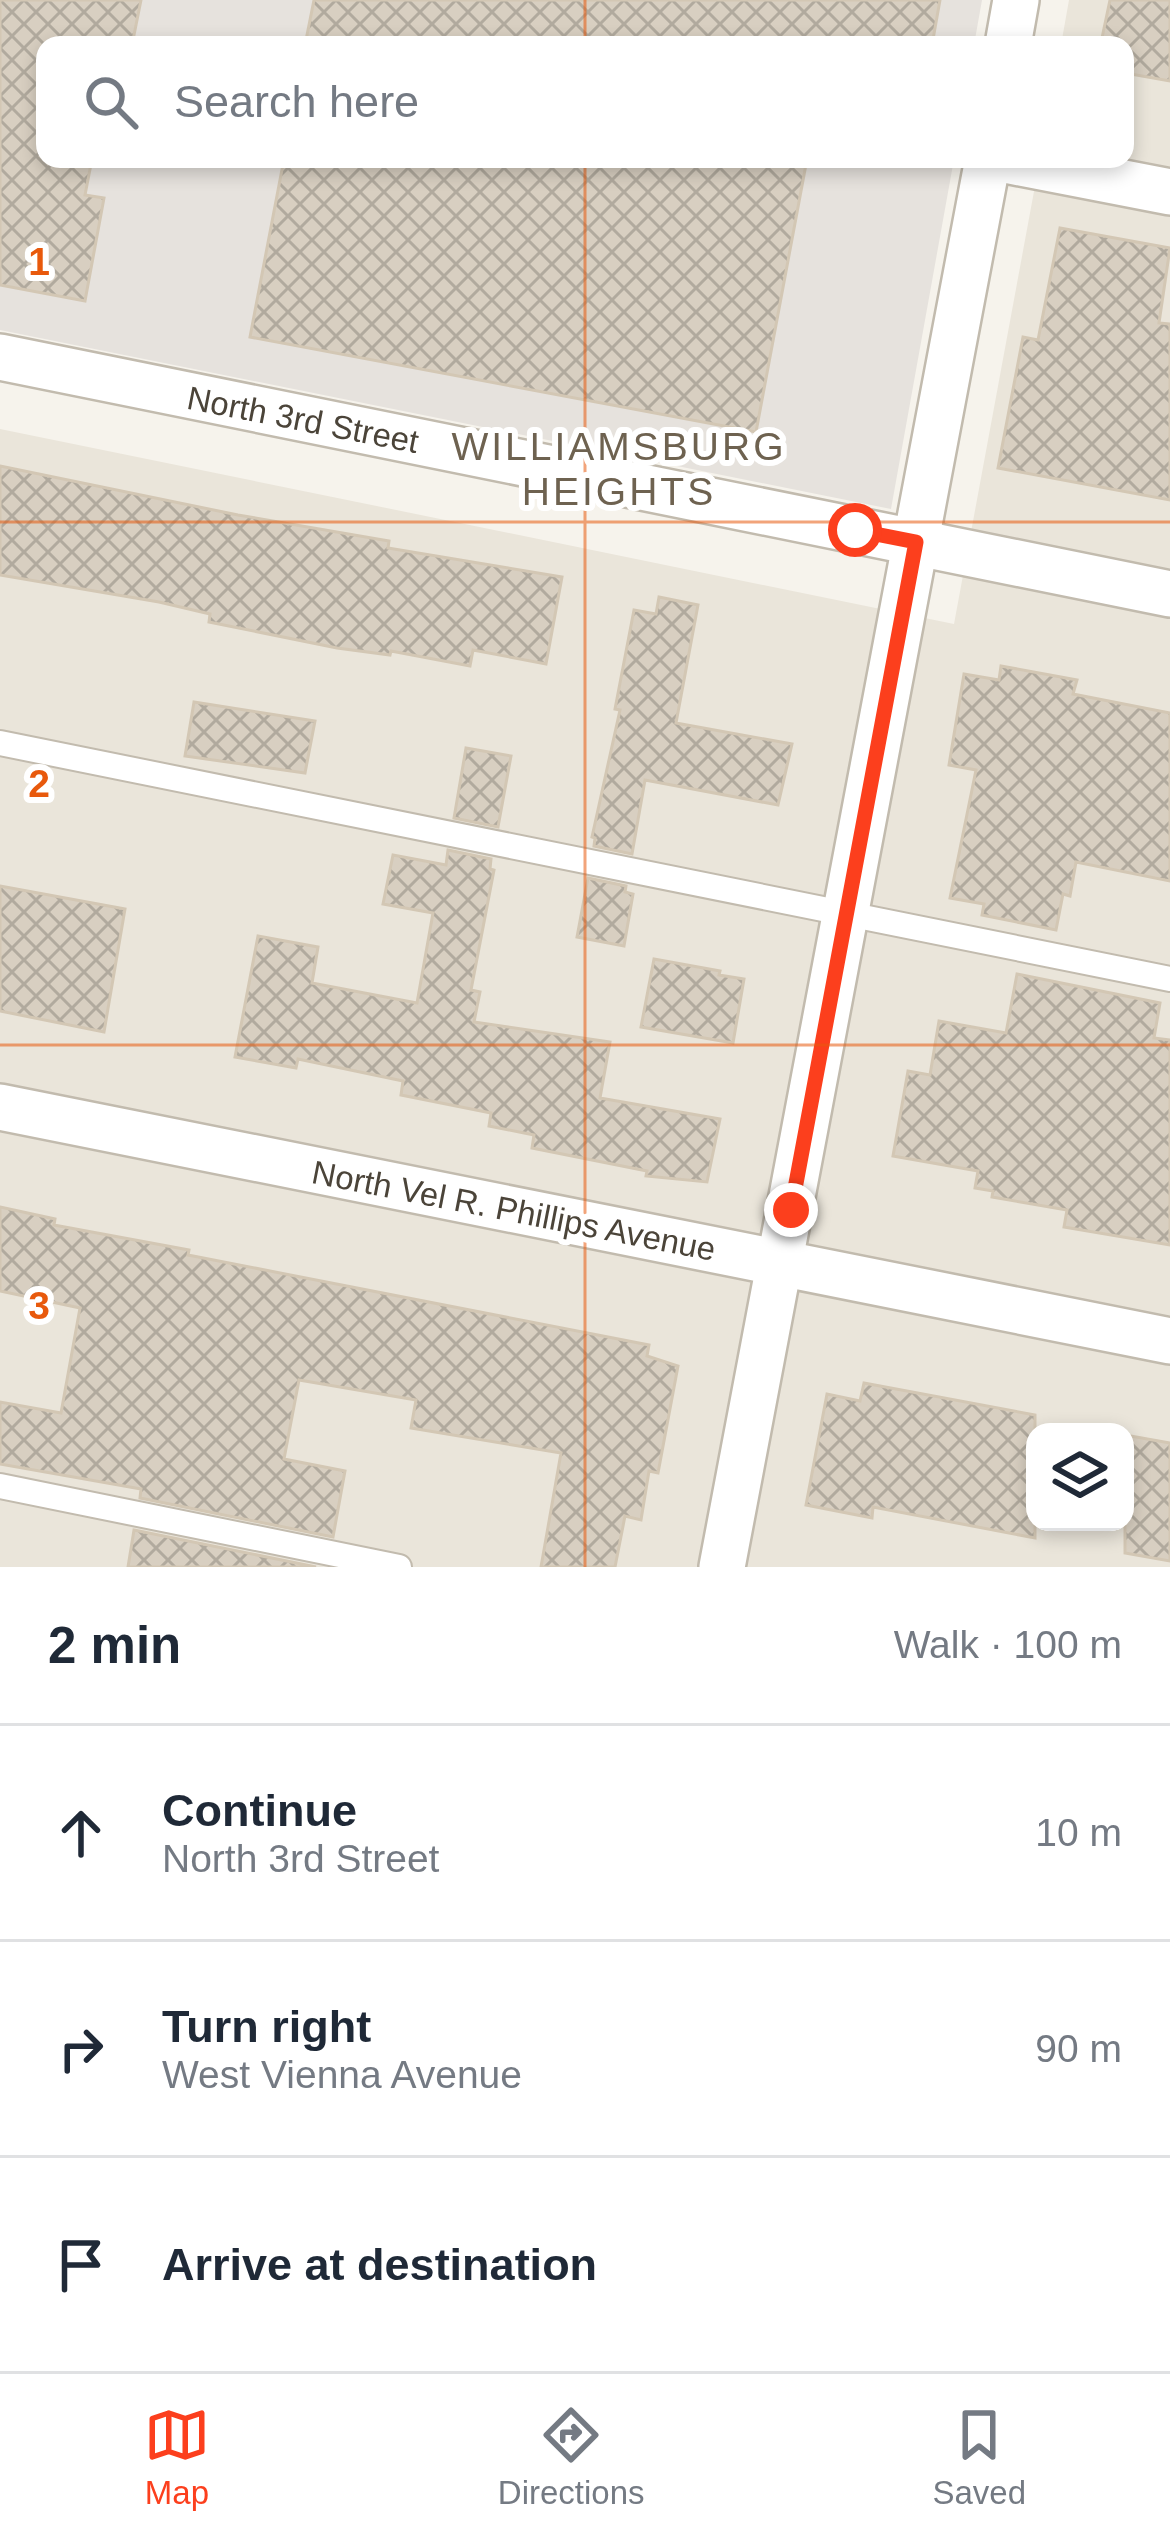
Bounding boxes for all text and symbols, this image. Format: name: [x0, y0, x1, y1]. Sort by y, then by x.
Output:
search box: [36, 36, 1134, 168]
icon: search: [78, 69, 144, 135]
text: Search here: [174, 76, 419, 127]
text: 1: [28, 240, 50, 283]
street label: North 3rd Street: [184, 379, 422, 460]
district label: WILLIAMSBURG HEIGHTS: [451, 425, 787, 513]
route start: [828, 503, 882, 557]
text: 2: [28, 762, 50, 805]
street label: North Vel R. Phillips Avenue: [309, 1153, 719, 1268]
route end: [764, 1183, 818, 1237]
text: 3: [28, 1284, 50, 1327]
map controls: [1026, 1423, 1134, 1531]
button: layers: [1026, 1423, 1134, 1531]
text: 2 min: [48, 1617, 181, 1674]
text: Walk · 100 m: [894, 1623, 1122, 1666]
text: Continue: [162, 1785, 357, 1836]
icon: ahead: [48, 1800, 114, 1866]
text: 10 m: [1035, 1811, 1122, 1854]
text: North 3rd Street: [162, 1837, 439, 1880]
text: Turn right: [162, 2001, 371, 2052]
icon: right: [48, 2016, 114, 2082]
text: 90 m: [1035, 2027, 1122, 2070]
text: West Vienna Avenue: [162, 2053, 522, 2096]
icon: arrive: [48, 2232, 114, 2298]
text: Arrive at destination: [162, 2239, 597, 2290]
tab: Map: [144, 2402, 210, 2512]
tab: Directions: [498, 2402, 645, 2512]
tab: Saved: [932, 2402, 1026, 2512]

